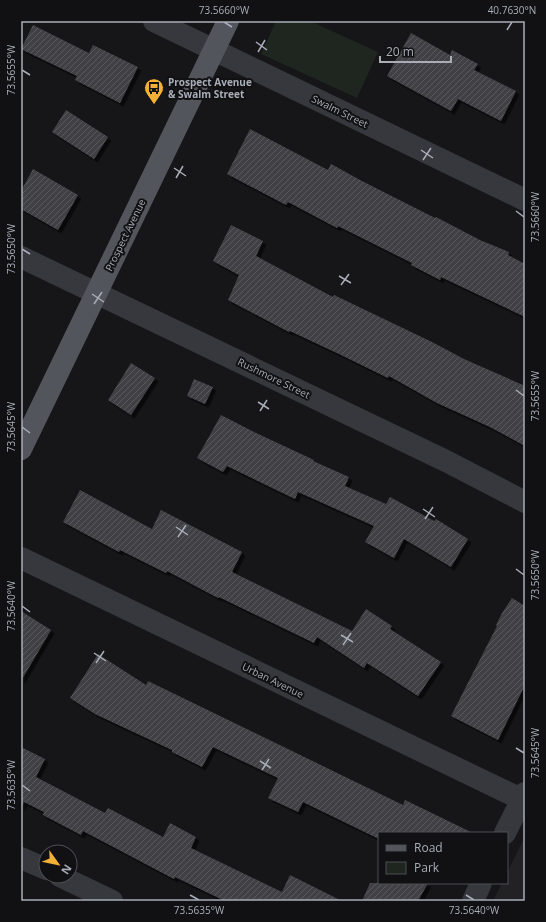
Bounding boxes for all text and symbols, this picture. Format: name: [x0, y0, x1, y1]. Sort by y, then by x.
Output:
text: 73.5660°W: [199, 3, 250, 17]
text: 40.7630°N: [488, 3, 536, 17]
scale bar: [380, 38, 451, 64]
text: 20 m: [386, 43, 414, 60]
text: 73.5655°W: [4, 44, 18, 95]
place label: Prospect Avenue & Swalm Street: [168, 75, 252, 101]
bus stop icon: Prospect Avenue & Swalm Street: [143, 77, 165, 105]
street label: Swalm Street: [309, 91, 371, 131]
text: 73.5660°W: [528, 191, 542, 242]
street label: Prospect Avenue: [102, 196, 149, 273]
text: 73.5650°W: [4, 223, 18, 274]
street label: Rushmore Street: [236, 354, 313, 402]
text: 73.5655°W: [528, 370, 542, 421]
text: 73.5645°W: [4, 401, 18, 452]
text: 73.5650°W: [528, 549, 542, 600]
text: 73.5640°W: [4, 580, 18, 631]
street label: Urban Avenue: [240, 659, 306, 701]
text: 73.5645°W: [528, 727, 542, 778]
text: 73.5635°W: [4, 759, 18, 810]
legend: [378, 832, 508, 884]
text: Road: [414, 839, 443, 856]
north arrow: [38, 844, 78, 884]
text: Park: [414, 859, 440, 876]
text: N: [58, 862, 76, 878]
text: 73.5635°W: [174, 903, 225, 917]
text: 73.5640°W: [449, 903, 500, 917]

